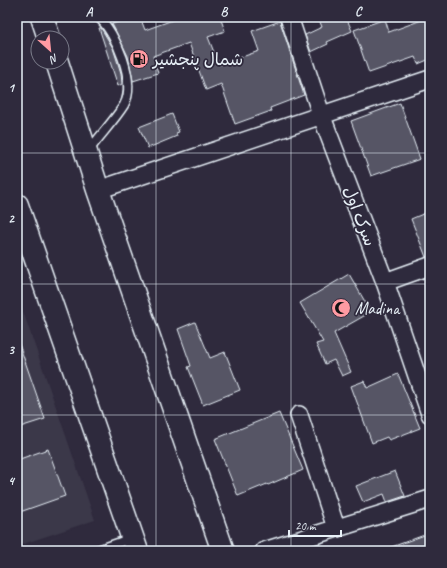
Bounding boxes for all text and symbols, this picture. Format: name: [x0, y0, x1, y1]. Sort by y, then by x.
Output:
text: A: [86, 4, 94, 20]
text: B: [221, 4, 229, 20]
text: C: [355, 4, 363, 20]
north arrow: [30, 30, 70, 70]
fuel station icon: شمال پنجشیر: [128, 48, 150, 70]
place label: شمال پنجشیر: [151, 49, 243, 71]
text: N: [46, 51, 61, 68]
text: 1: [8, 80, 16, 96]
street label: سرک‌ اول: [339, 183, 381, 249]
text: 2: [8, 211, 15, 227]
mosque icon: Madina: [330, 297, 352, 319]
place label: Madina: [355, 298, 401, 319]
text: 3: [8, 342, 15, 358]
text: 4: [8, 473, 16, 489]
scale bar: [289, 512, 341, 538]
text: 20 m: [295, 518, 317, 534]

